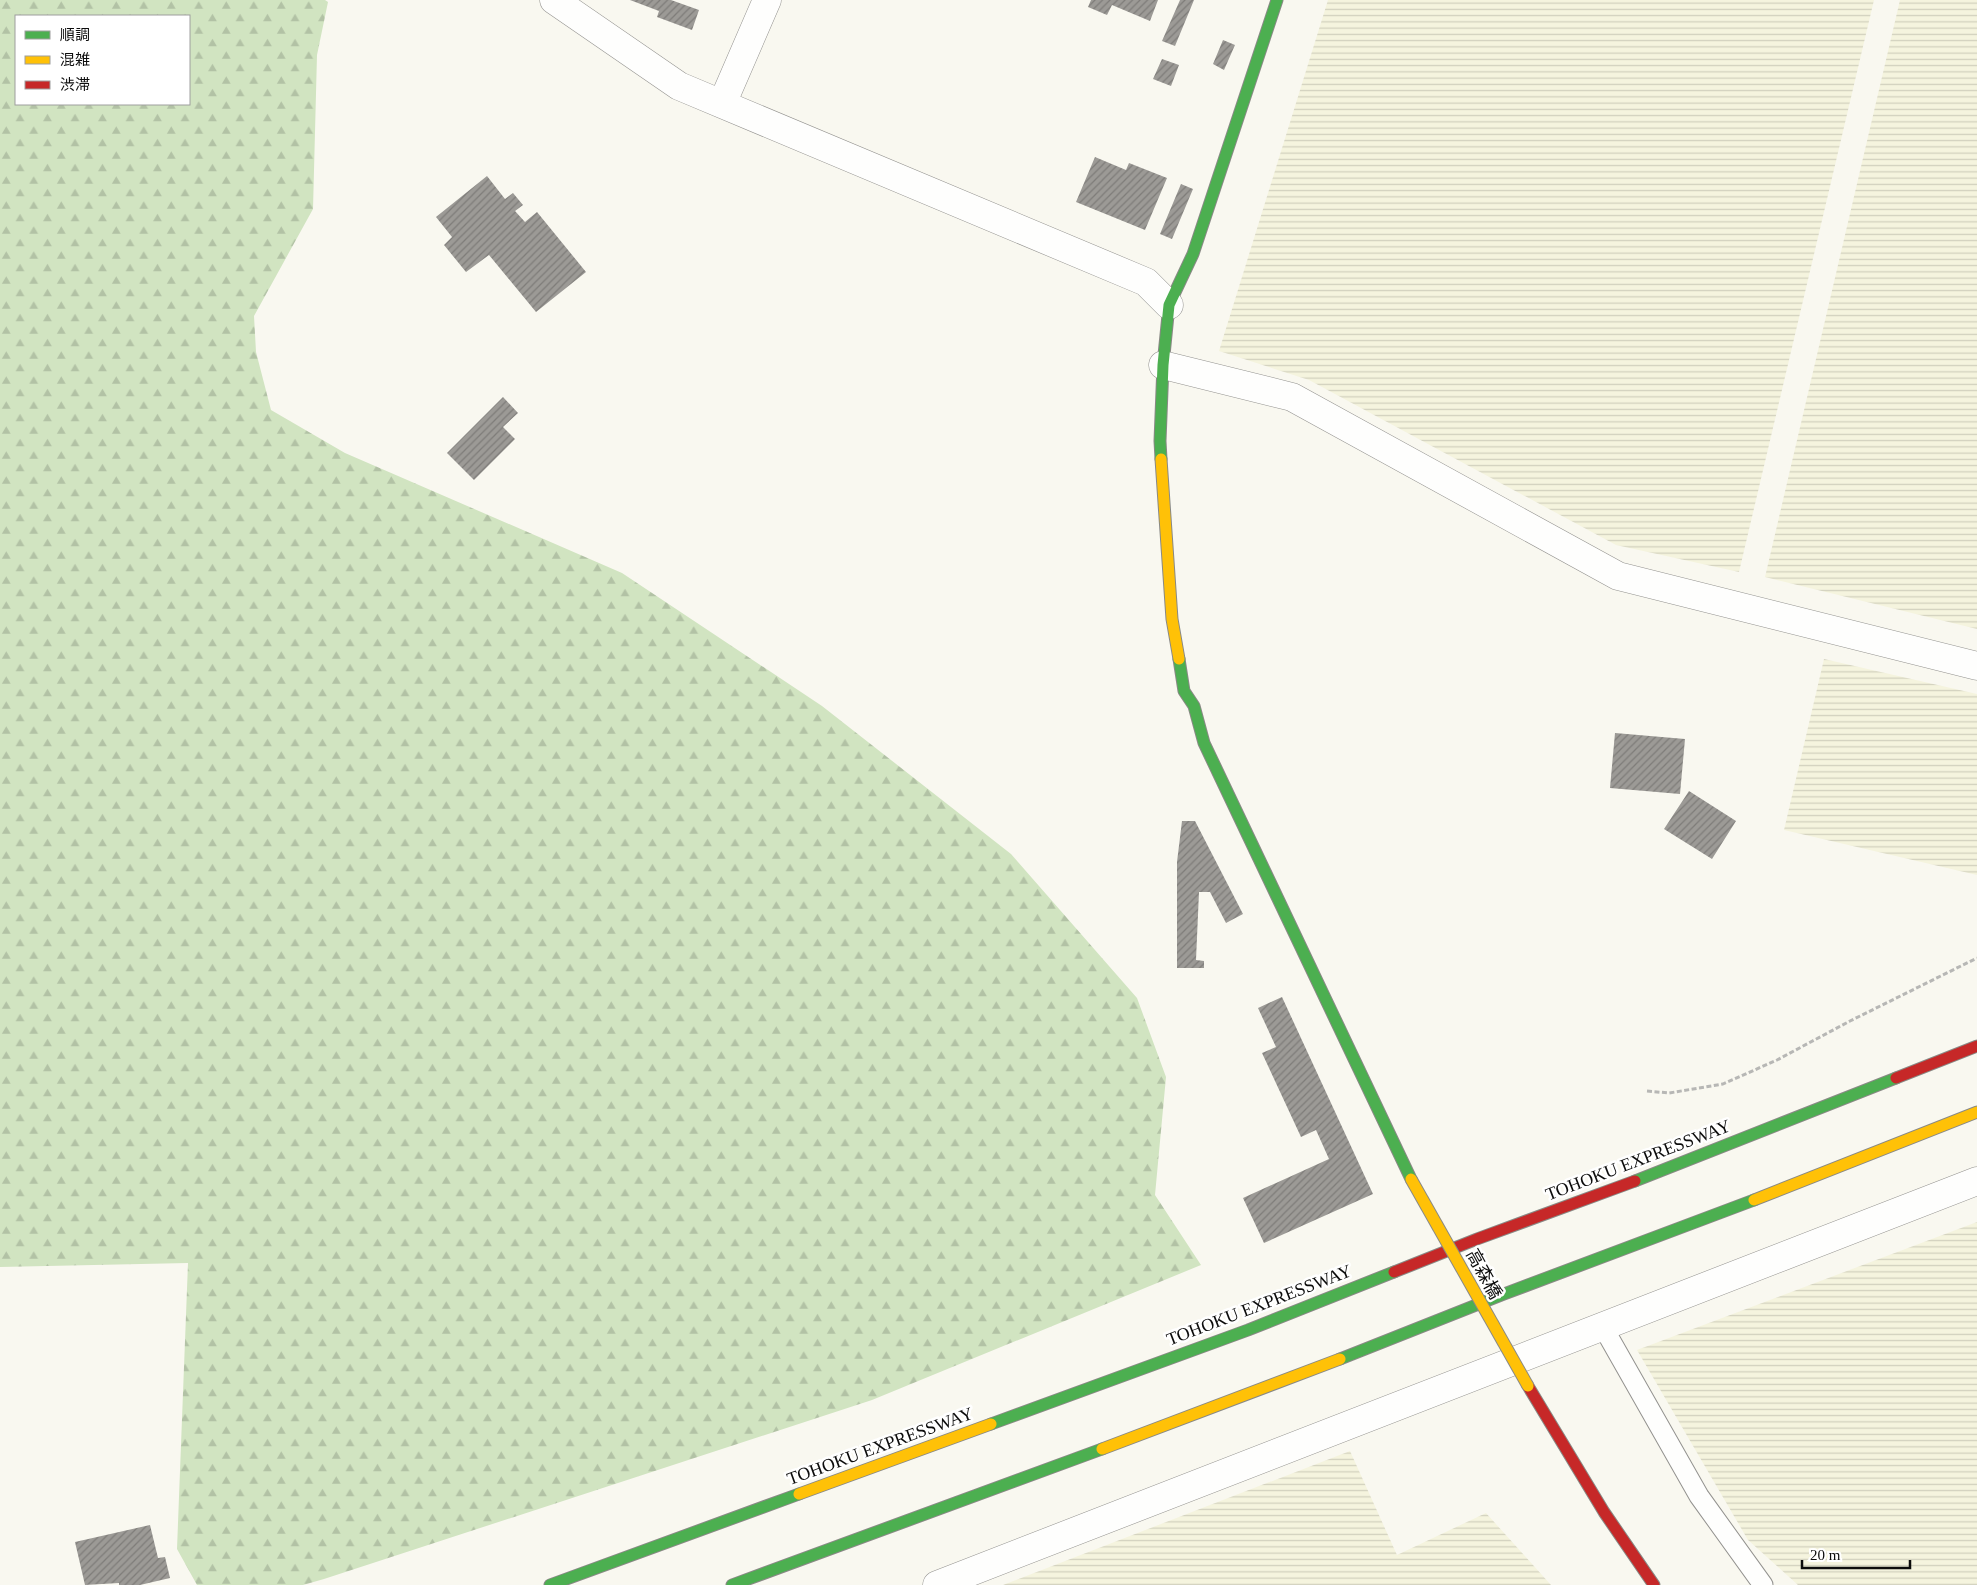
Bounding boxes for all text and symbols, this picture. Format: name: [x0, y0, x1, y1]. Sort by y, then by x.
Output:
legend: [15, 15, 190, 105]
text: 順調: [60, 27, 90, 43]
text: 混雑: [60, 52, 90, 68]
text: 渋滞: [60, 77, 90, 93]
street label: TOHOKU EXPRESSWAY: [1543, 1115, 1733, 1205]
street label: 高森橋: [1462, 1246, 1506, 1302]
street label: TOHOKU EXPRESSWAY: [1164, 1260, 1354, 1350]
street label: TOHOKU EXPRESSWAY: [784, 1403, 976, 1489]
scale bar: [1802, 1538, 1910, 1570]
text: 20 m: [1810, 1547, 1841, 1563]

